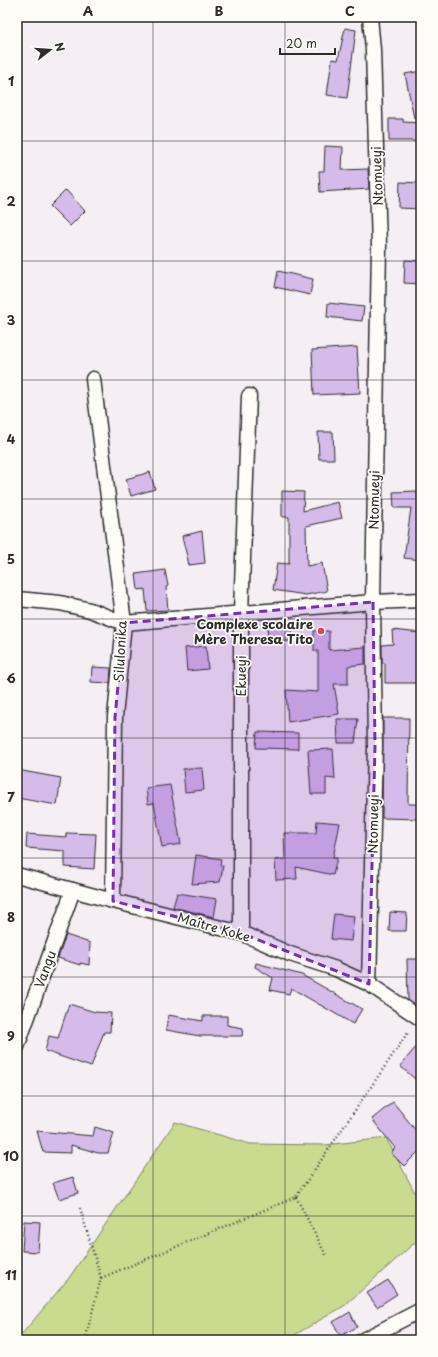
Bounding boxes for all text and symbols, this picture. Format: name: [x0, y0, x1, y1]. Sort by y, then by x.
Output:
text: A: [83, 1, 93, 20]
text: B: [215, 1, 224, 20]
text: C: [345, 1, 355, 20]
north arrow: [30, 30, 70, 70]
scale bar: [280, 30, 335, 56]
text: 20 m: [286, 34, 317, 52]
text: N: [51, 40, 70, 54]
text: 1: [8, 71, 14, 90]
street label: Ntomueyi: [366, 146, 387, 206]
text: 2: [6, 191, 16, 210]
text: 3: [7, 310, 16, 329]
text: 4: [7, 429, 16, 448]
street label: Ntomueyi: [363, 470, 384, 530]
text: 5: [7, 549, 15, 568]
place label: Complexe scolaire Mère Theresa Tito: [194, 614, 313, 648]
street label: Silulonika: [108, 619, 131, 682]
marker: Complexe scolaire Mère Theresa Tito: [316, 626, 326, 636]
street label: Ekueyi: [231, 655, 250, 697]
text: 6: [6, 668, 16, 687]
text: 7: [7, 787, 15, 806]
street label: Ntomueyi: [362, 794, 383, 854]
text: 8: [7, 907, 15, 926]
street label: Maître Koke: [175, 907, 253, 946]
street label: Vangu: [29, 947, 60, 990]
text: 9: [7, 1026, 15, 1045]
text: 10: [3, 1146, 19, 1165]
text: 11: [5, 1265, 17, 1284]

